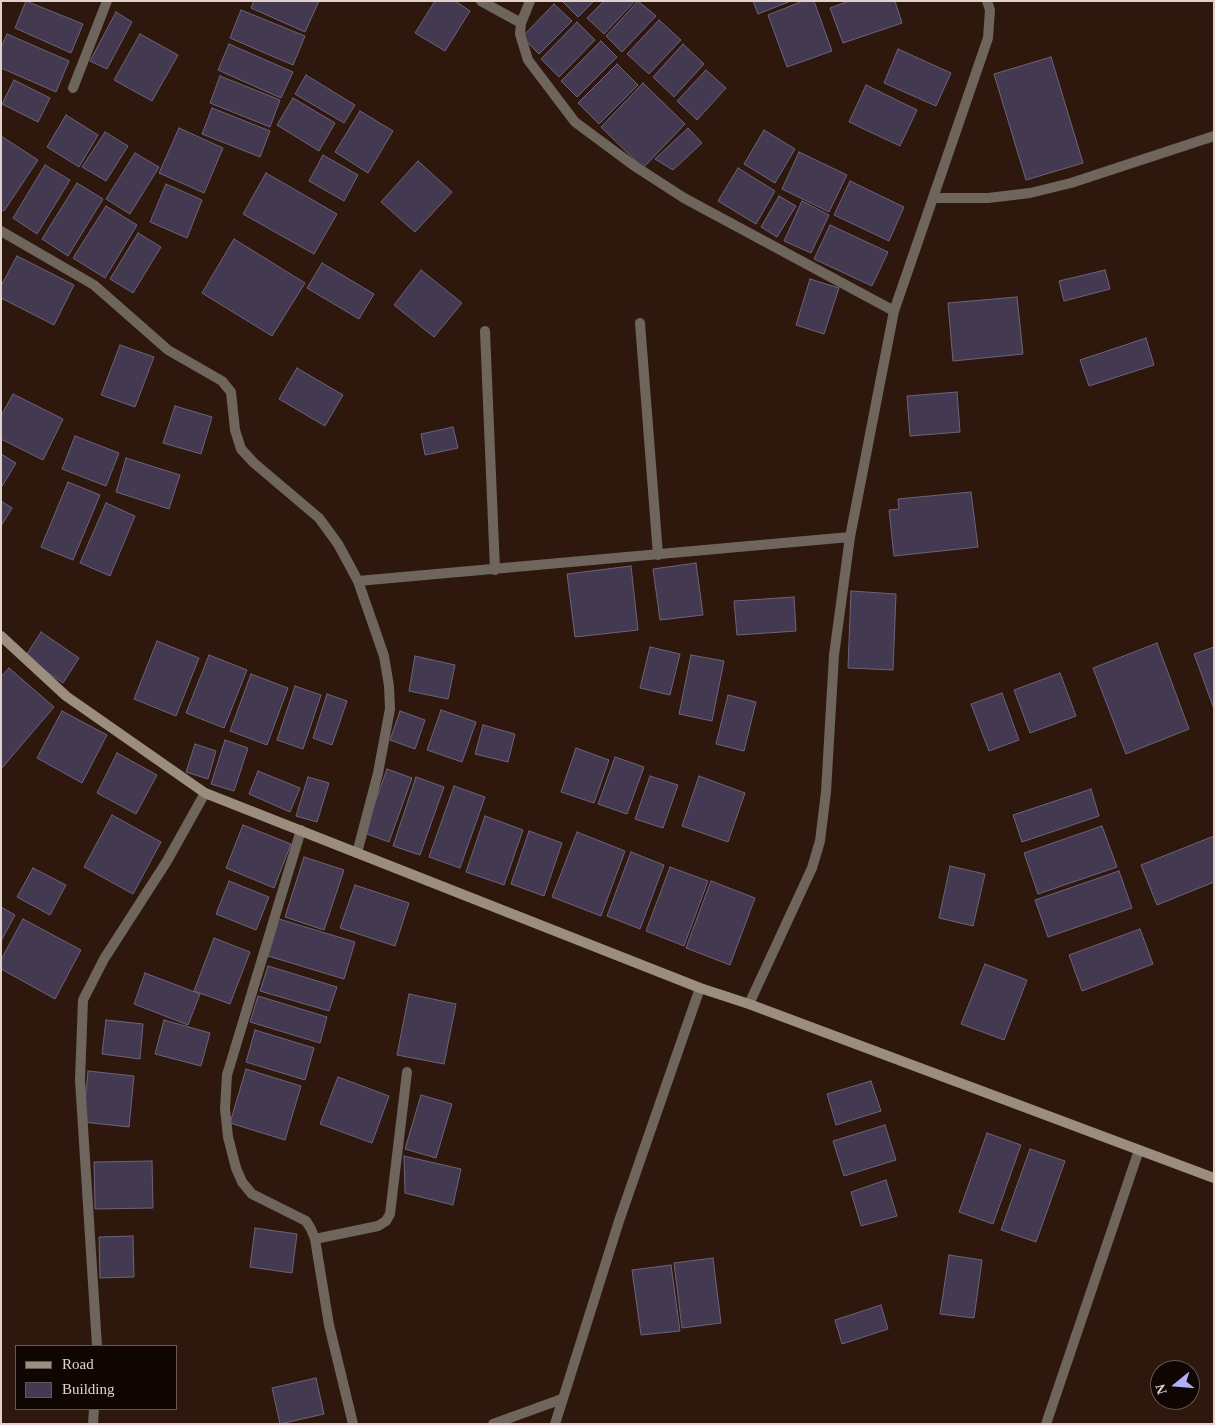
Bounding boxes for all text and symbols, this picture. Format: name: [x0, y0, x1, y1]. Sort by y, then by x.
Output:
legend: [15, 1345, 178, 1410]
text: Road: [62, 1356, 94, 1372]
north arrow: [1150, 1360, 1200, 1410]
text: Building: [62, 1381, 115, 1397]
text: N: [1152, 1382, 1170, 1396]

